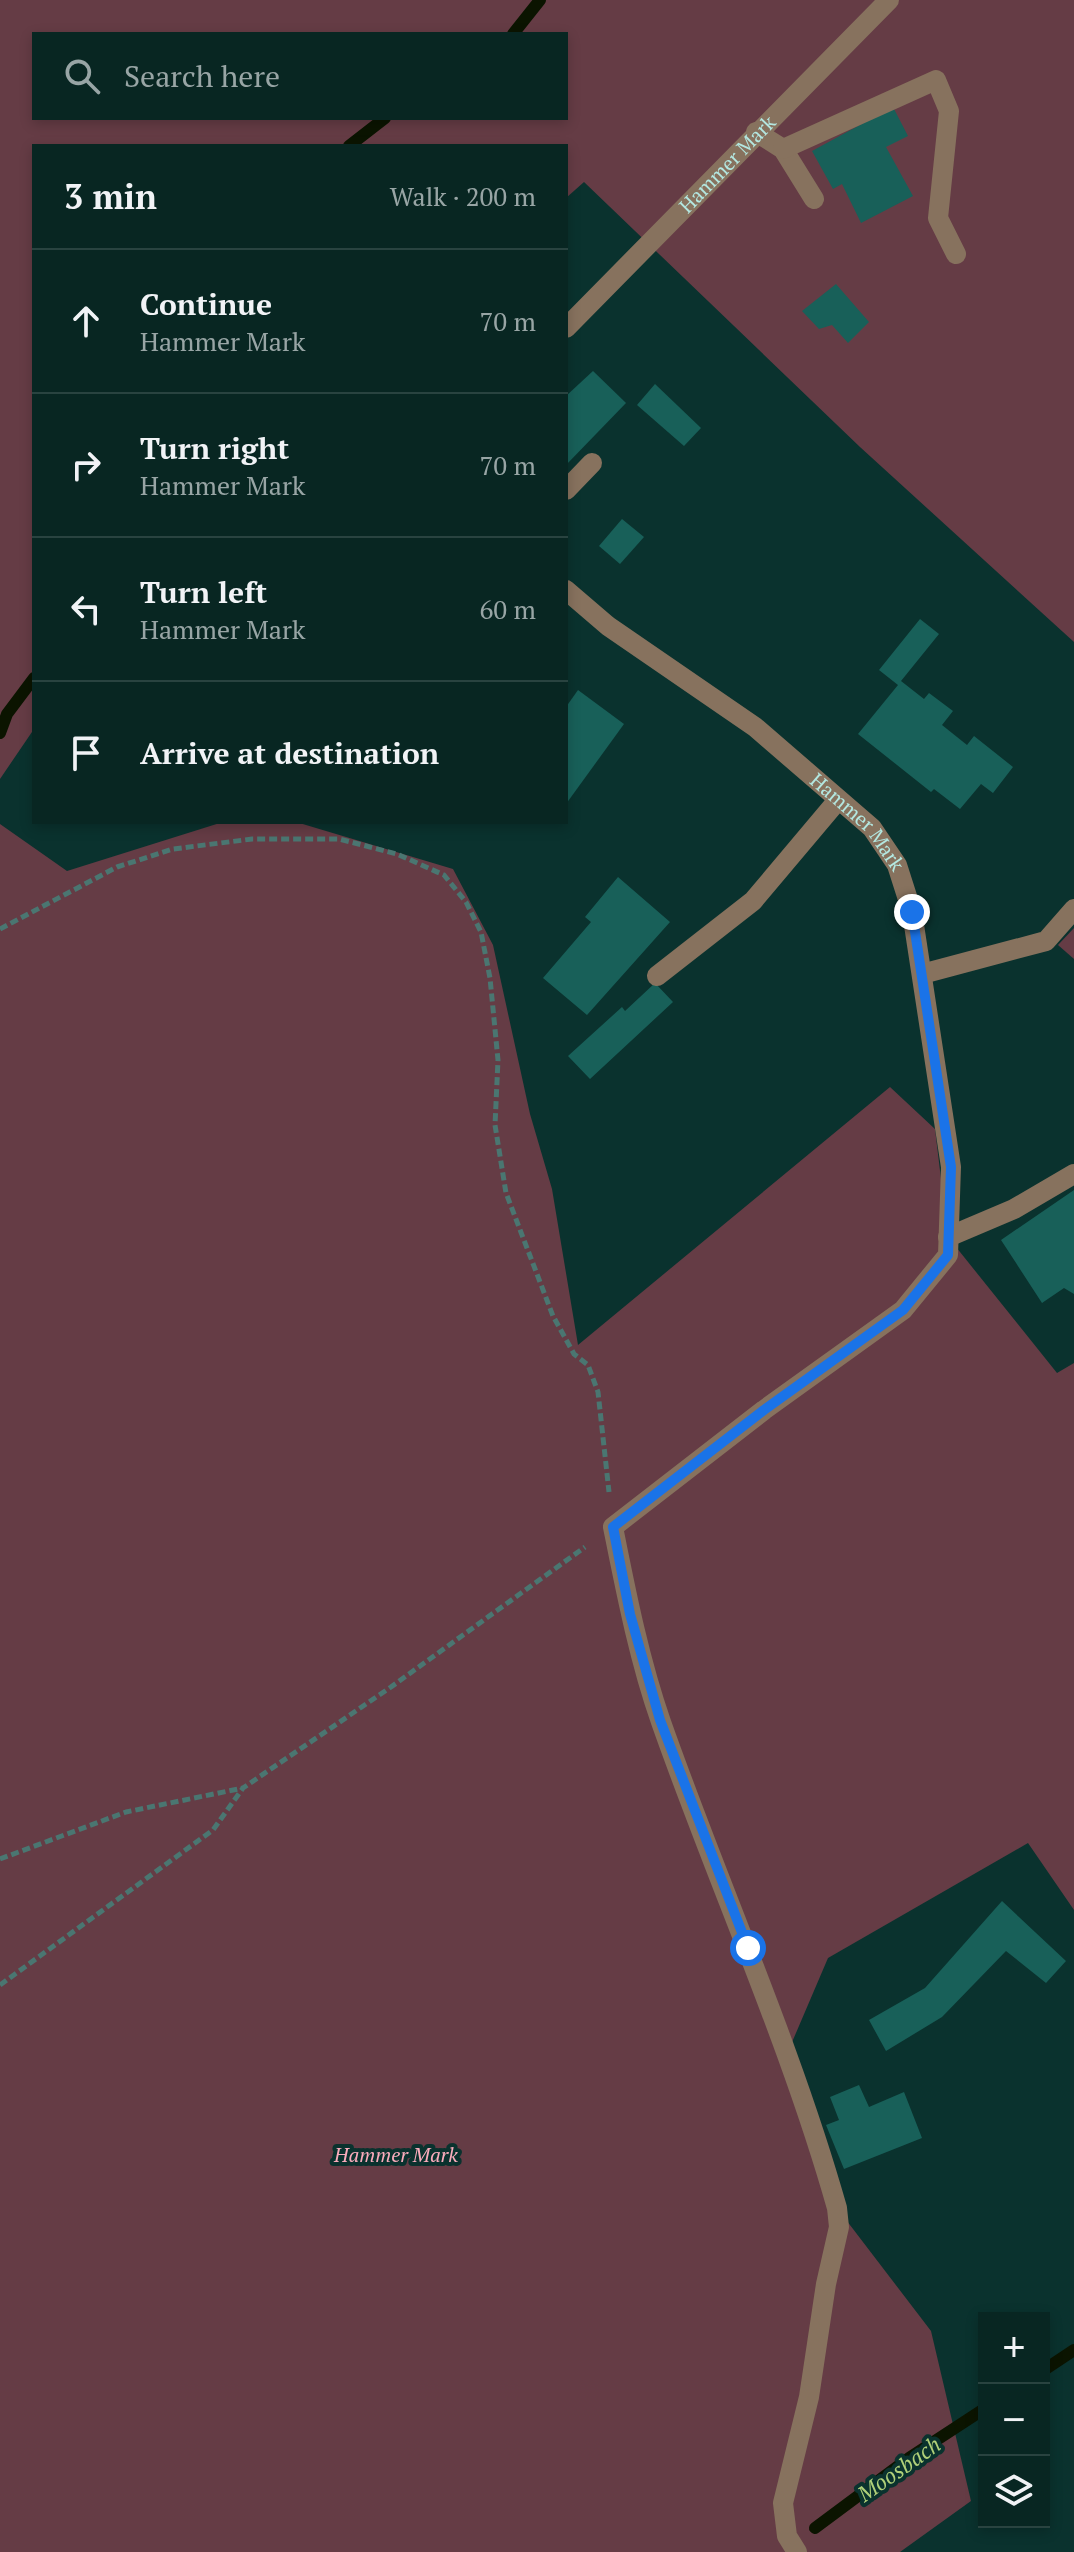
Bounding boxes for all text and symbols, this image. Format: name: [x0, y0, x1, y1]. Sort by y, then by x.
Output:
search box: [32, 32, 568, 120]
icon: search: [60, 54, 104, 98]
text: Search here: [124, 56, 280, 96]
street label: Hammer Mark: [673, 108, 782, 219]
text: 3 min: [64, 174, 157, 219]
text: Walk · 200 m: [390, 179, 536, 213]
text: Continue: [140, 284, 272, 324]
icon: ahead: [64, 299, 108, 343]
text: 70 m: [480, 304, 536, 338]
text: Hammer Mark: [140, 324, 305, 358]
text: Turn right: [140, 428, 289, 468]
icon: right: [64, 443, 108, 487]
text: 70 m: [480, 448, 536, 482]
text: Hammer Mark: [140, 468, 305, 502]
text: Turn left: [140, 572, 267, 612]
icon: left: [64, 587, 108, 631]
text: 60 m: [480, 592, 536, 626]
text: Hammer Mark: [140, 612, 305, 646]
icon: arrive: [64, 731, 108, 775]
text: Arrive at destination: [140, 733, 439, 773]
street label: Hammer Mark: [805, 767, 912, 877]
route end: [894, 894, 930, 930]
route start: [730, 1930, 766, 1966]
park label: Hammer Mark: [333, 2141, 458, 2168]
map controls: [978, 2312, 1050, 2528]
button: +: [978, 2312, 1050, 2384]
button: −: [978, 2384, 1050, 2456]
water label: Moosbach: [851, 2429, 946, 2508]
button: layers: [978, 2456, 1050, 2528]

